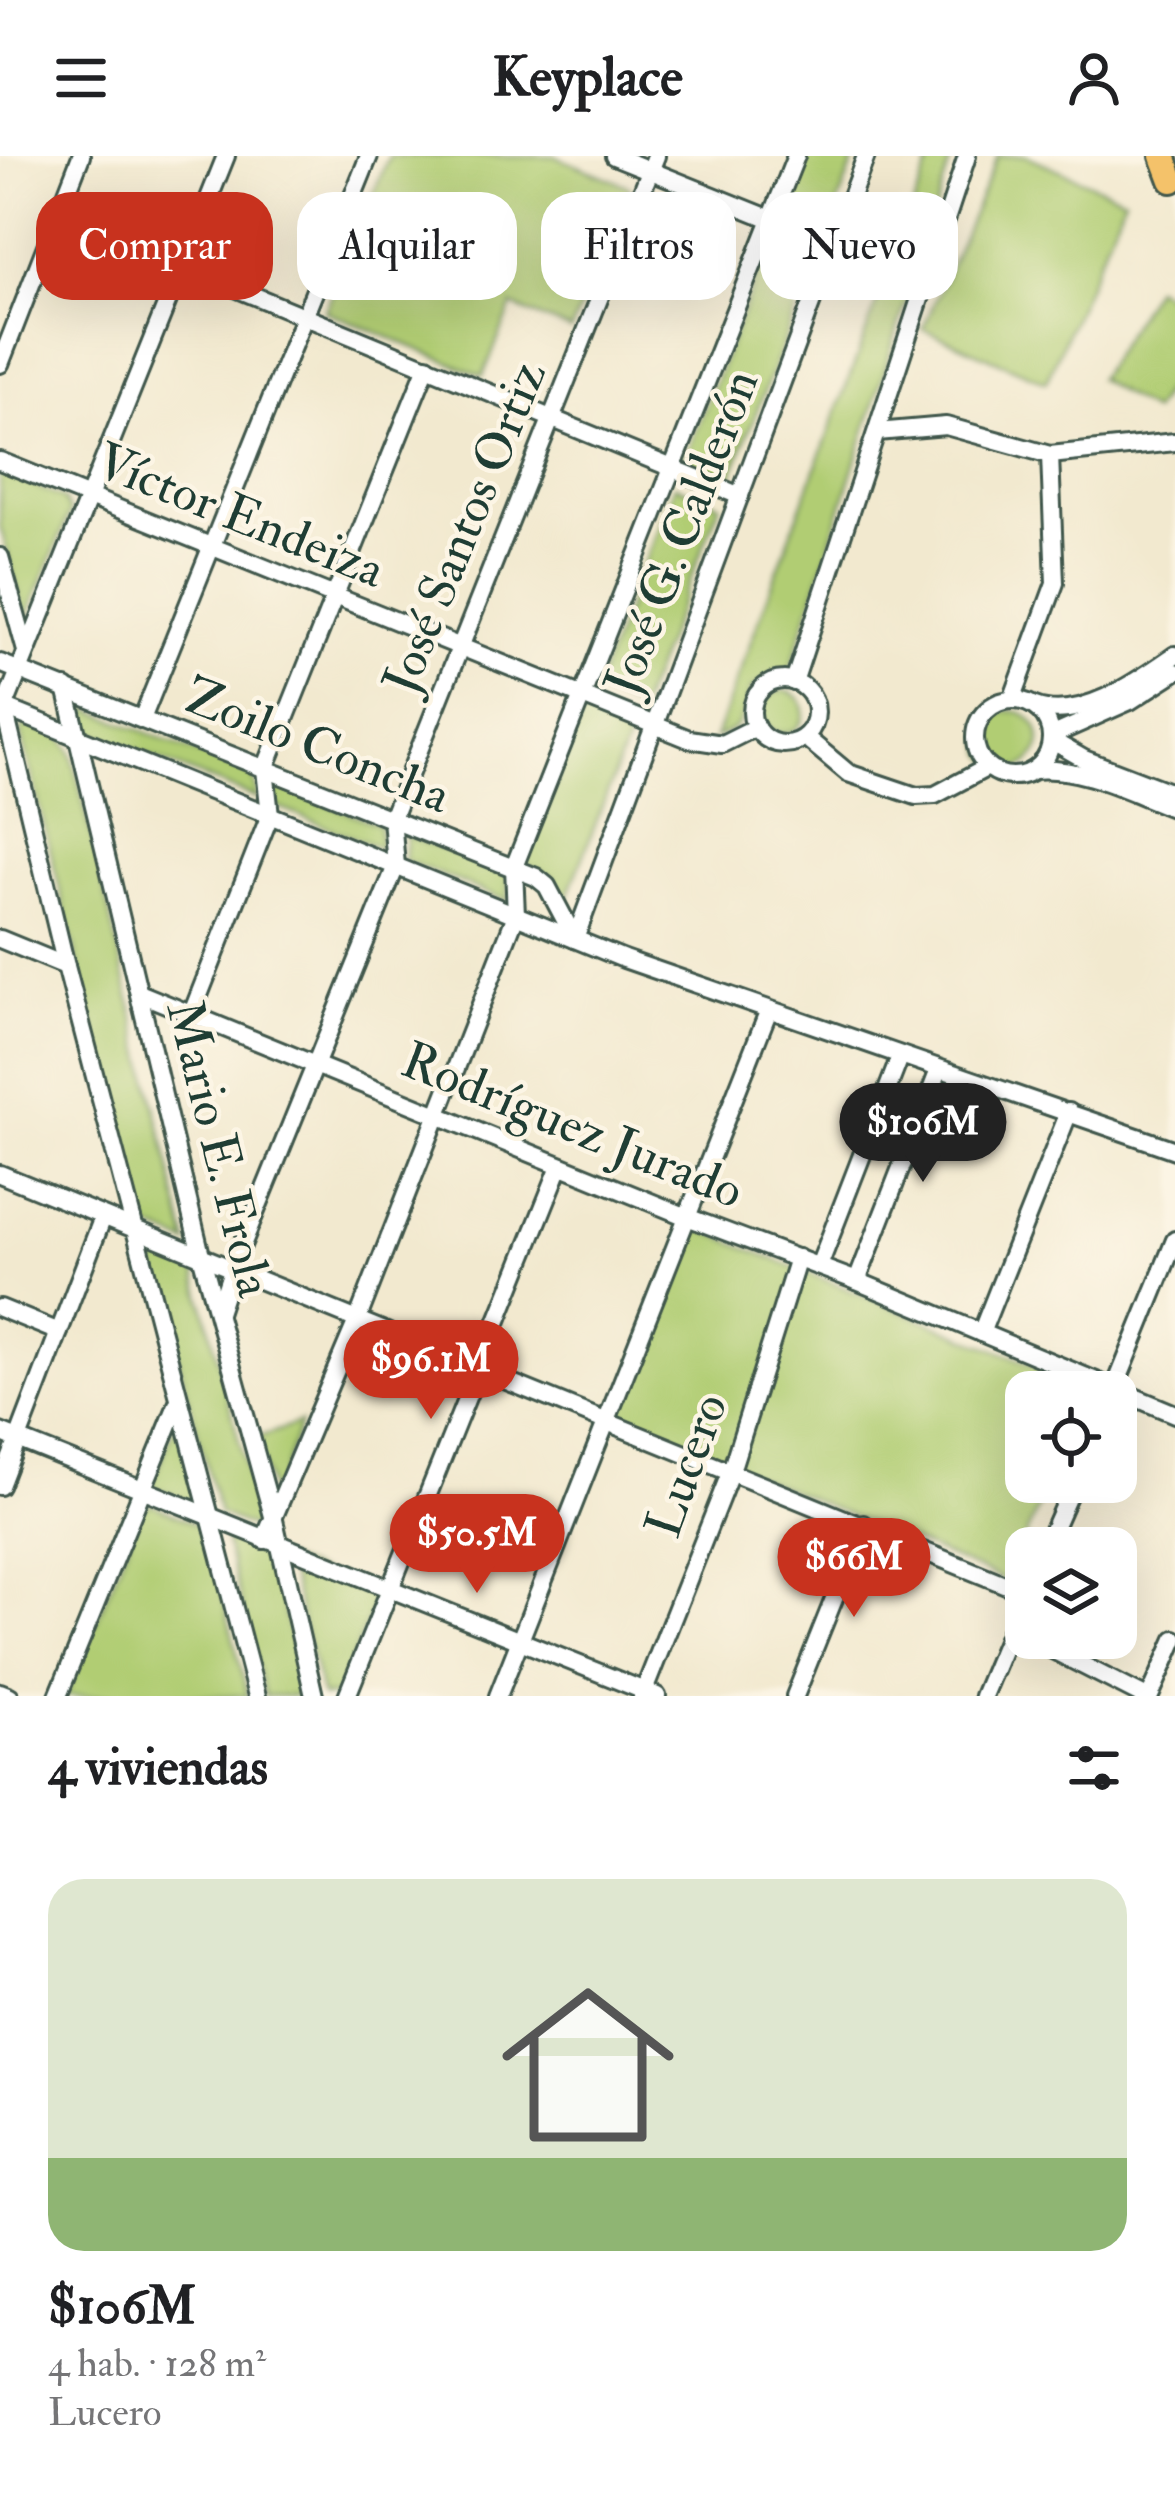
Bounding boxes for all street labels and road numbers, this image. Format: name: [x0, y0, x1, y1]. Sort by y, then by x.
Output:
street label: José Santos Ortiz: [368, 352, 561, 705]
street label: José G. Calderón: [590, 361, 773, 707]
street label: Víctor Endeiza: [87, 429, 395, 603]
street label: Zoilo Concha: [175, 664, 460, 828]
street label: Mario E. Frola: [151, 994, 287, 1304]
street label: Rodríguez Jurado: [392, 1028, 752, 1223]
street label: Lucero: [631, 1385, 742, 1546]

